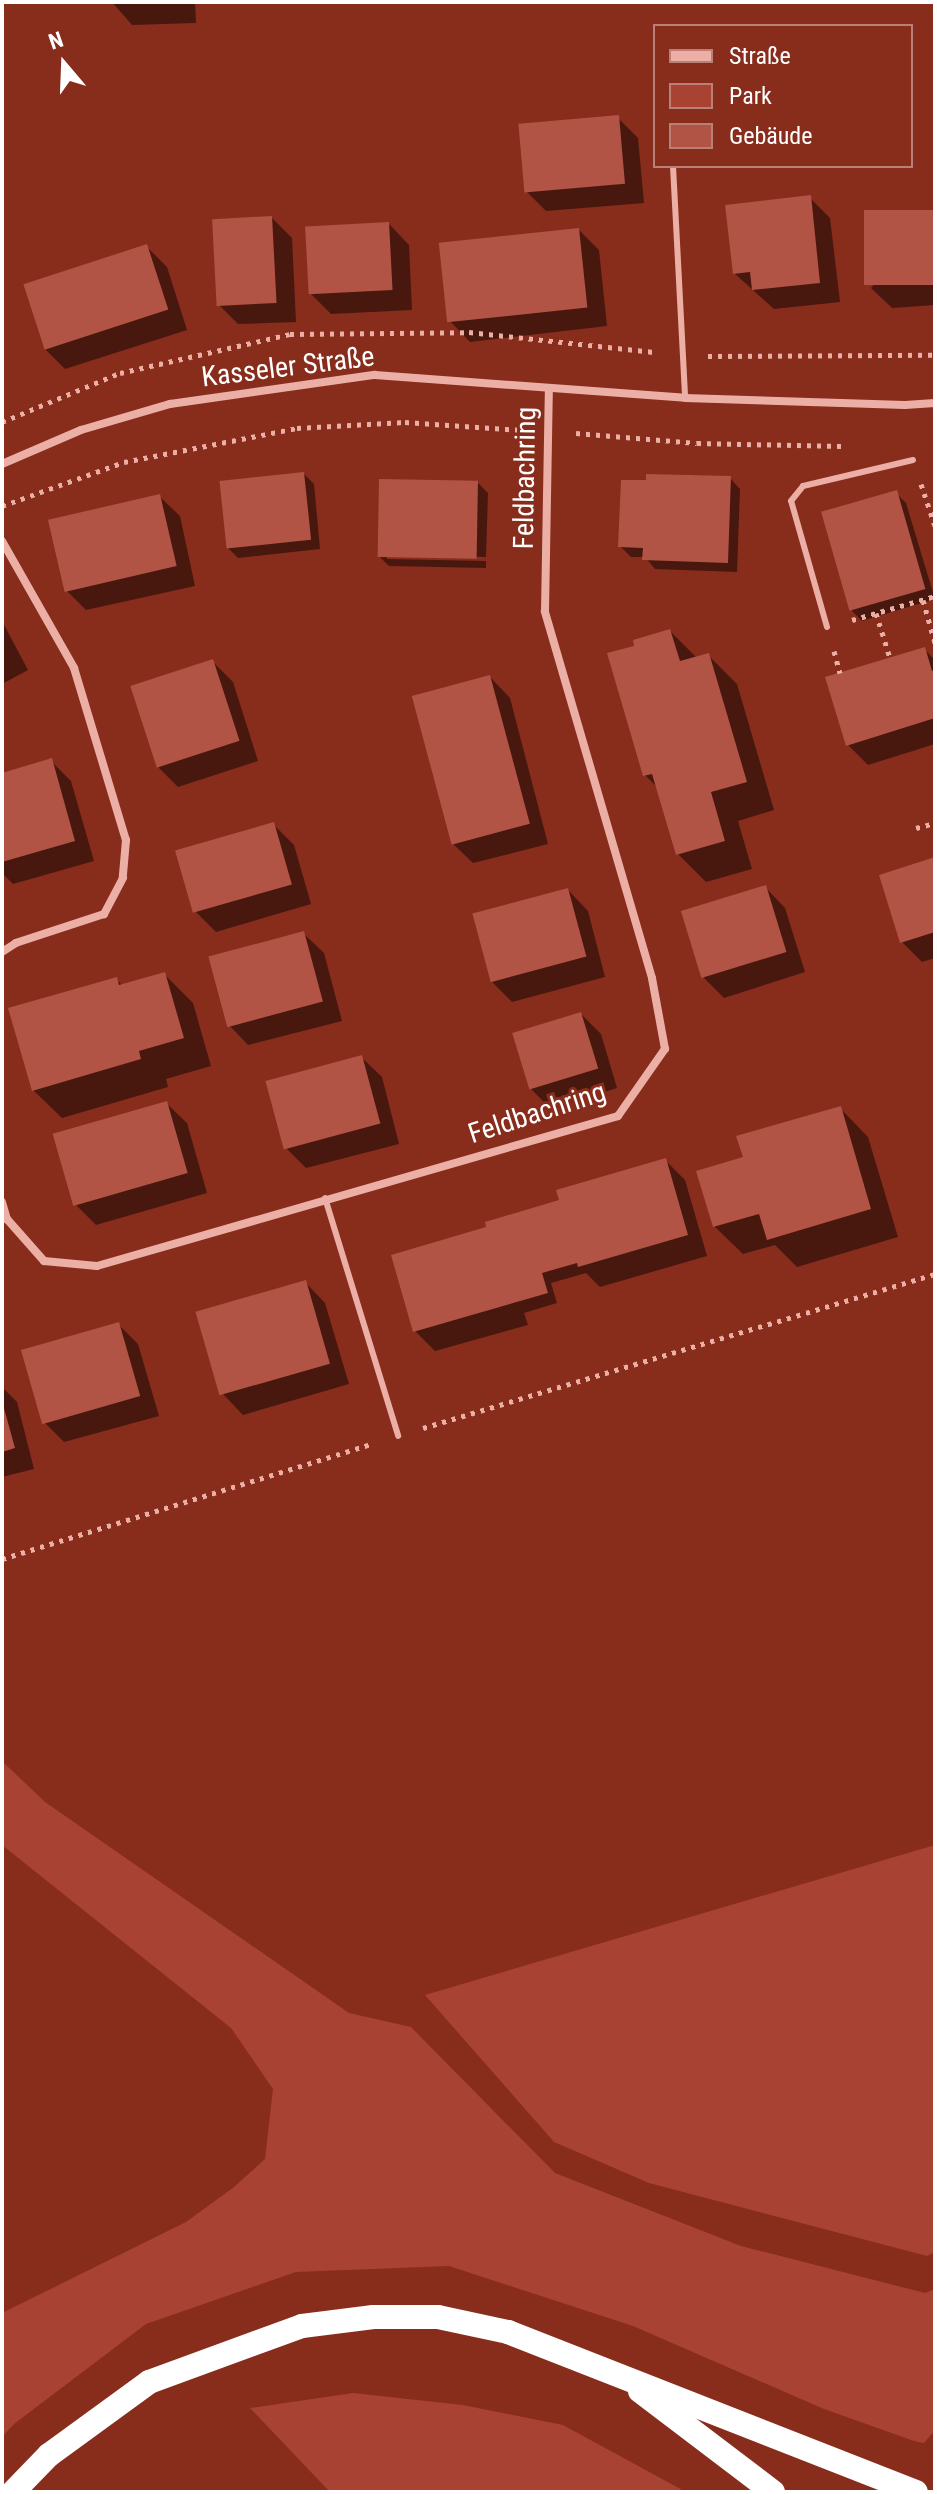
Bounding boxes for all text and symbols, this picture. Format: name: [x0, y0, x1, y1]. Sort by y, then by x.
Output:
north arrow: [24, 24, 104, 104]
legend: [653, 24, 913, 168]
text: N: [46, 27, 66, 55]
text: Straße: [729, 42, 791, 70]
text: Park: [729, 82, 772, 110]
text: Gebäude: [729, 122, 813, 150]
street label: Kasseler Straße: [200, 340, 376, 394]
street label: Feldbachring: [507, 406, 543, 550]
street label: Feldbachring: [464, 1075, 610, 1151]

